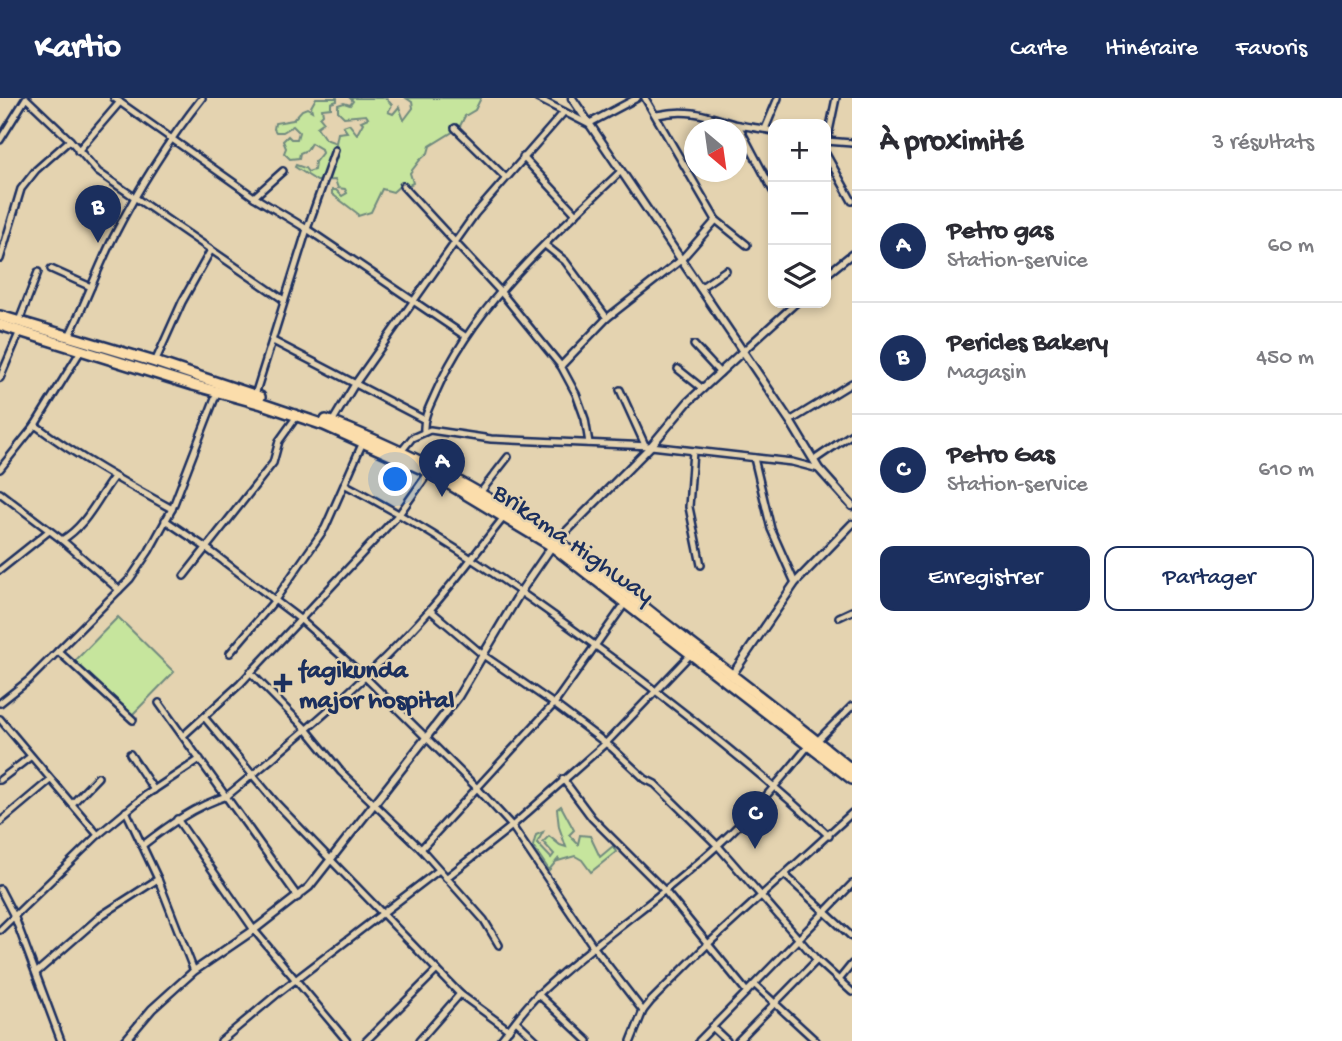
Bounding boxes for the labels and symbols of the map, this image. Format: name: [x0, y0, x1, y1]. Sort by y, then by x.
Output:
north arrow: [684, 119, 747, 182]
pin: B: [75, 185, 121, 243]
pin: A: [419, 439, 465, 497]
your location: [378, 462, 412, 496]
street label: Brikama Highway: [485, 478, 659, 613]
place label: fagikunda major hospital: [297, 657, 455, 718]
marker: fagikunda major hospital: [273, 673, 293, 693]
pin: C: [732, 791, 778, 849]

